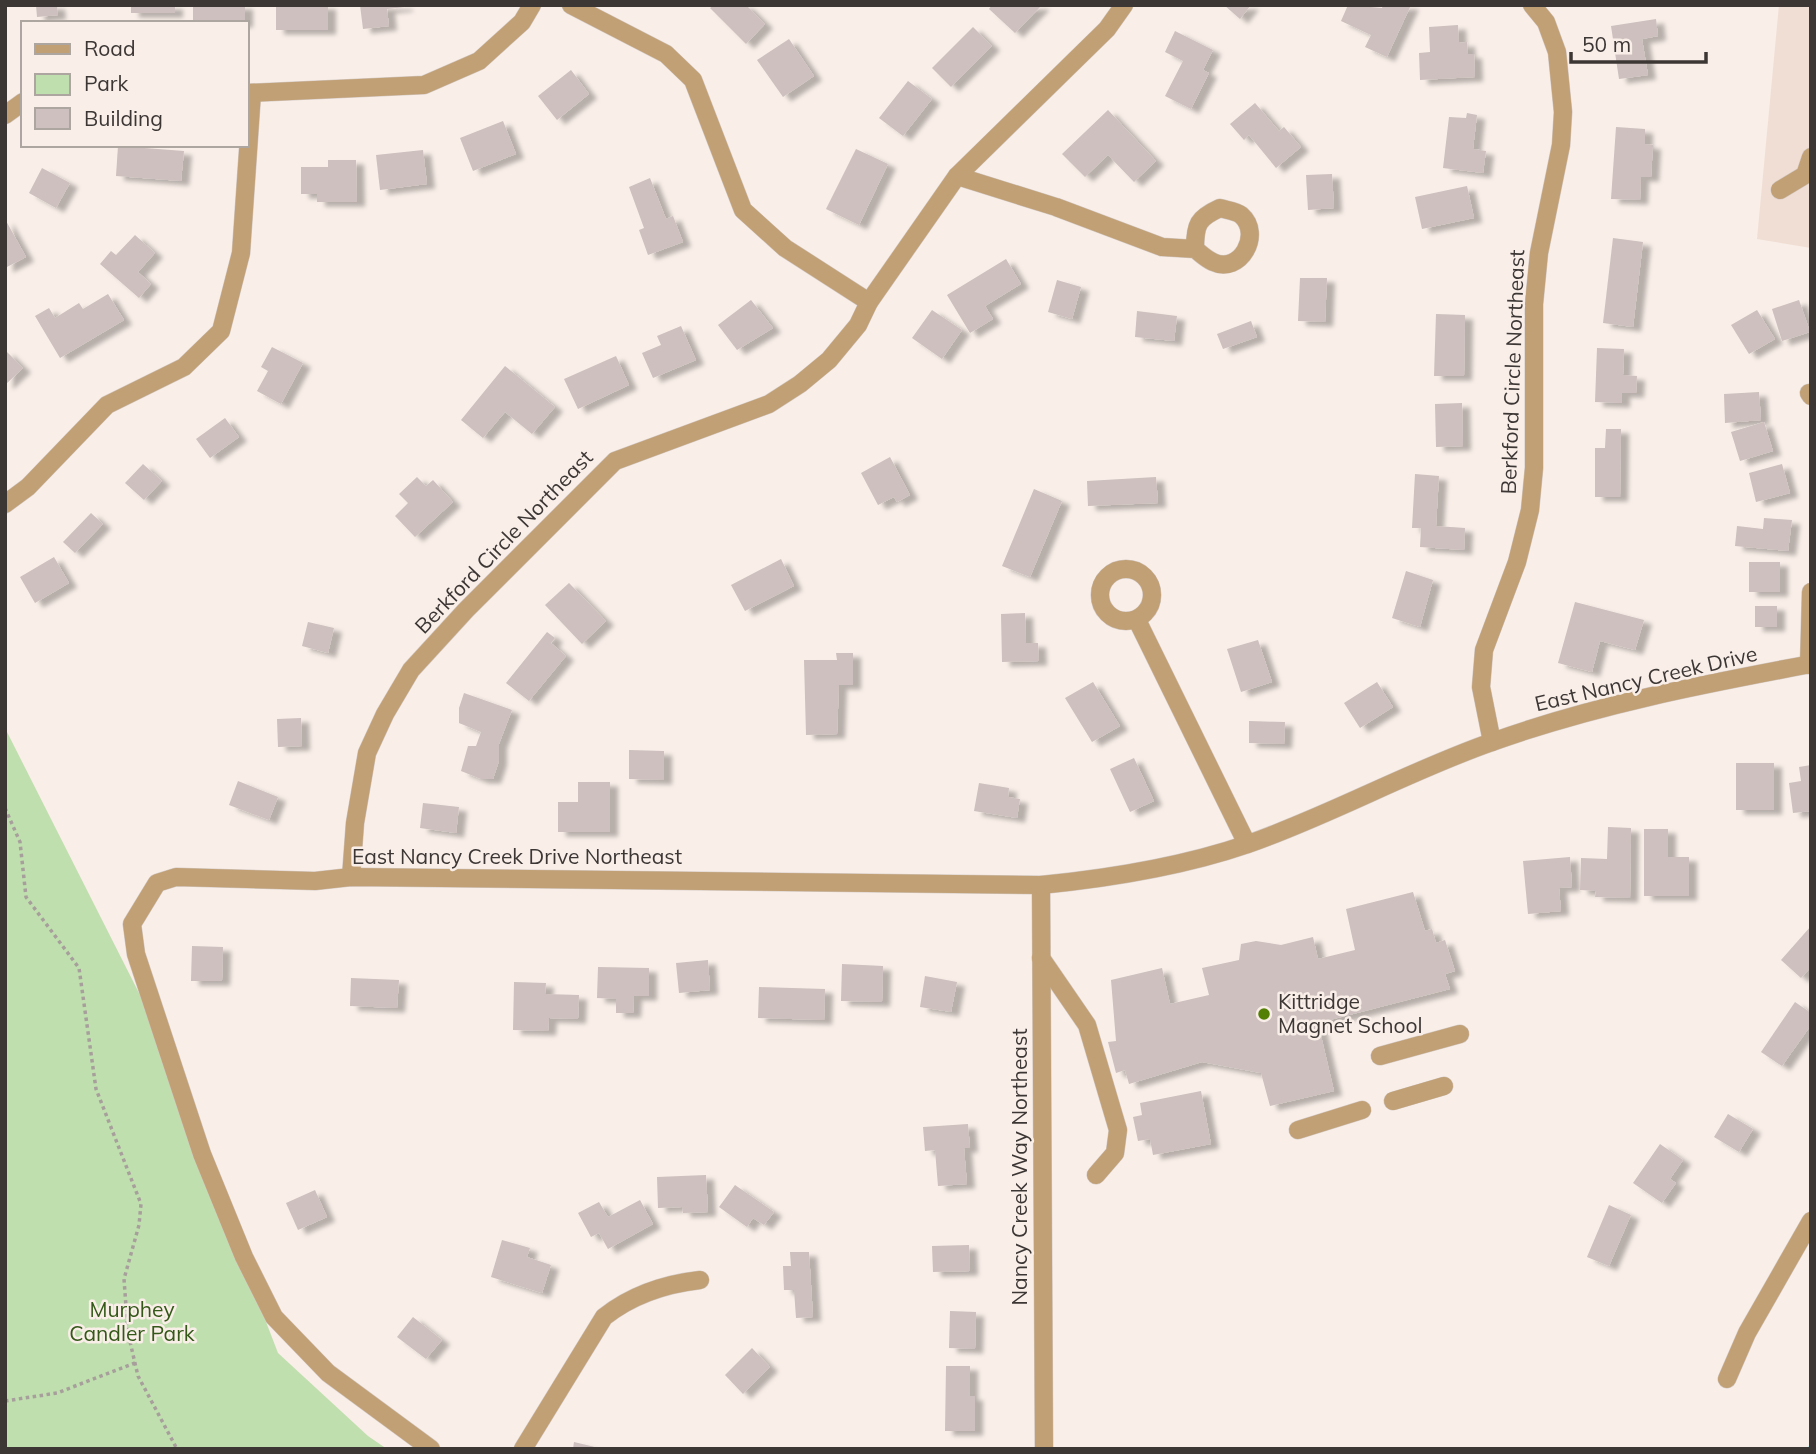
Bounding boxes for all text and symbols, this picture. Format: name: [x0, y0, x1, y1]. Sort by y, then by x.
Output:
legend: [21, 21, 248, 147]
scale bar: [1571, 21, 1706, 65]
text: 50 m: [1582, 31, 1631, 57]
text: Road: [84, 35, 135, 61]
text: Park: [84, 70, 128, 96]
text: Building: [84, 105, 163, 131]
street label: Berkford Circle Northeast: [1495, 249, 1529, 495]
street label: Berkford Circle Northeast: [409, 444, 598, 638]
street label: East Nancy Creek Drive: [1532, 640, 1759, 716]
street label: East Nancy Creek Drive Northeast: [352, 843, 682, 869]
place label: Kittridge Magnet School: [1278, 988, 1423, 1038]
marker: Kittridge Magnet School: [1256, 1006, 1272, 1022]
street label: Nancy Creek Way Northeast: [1006, 1028, 1032, 1306]
park label: Murphey Candler Park: [69, 1296, 195, 1346]

